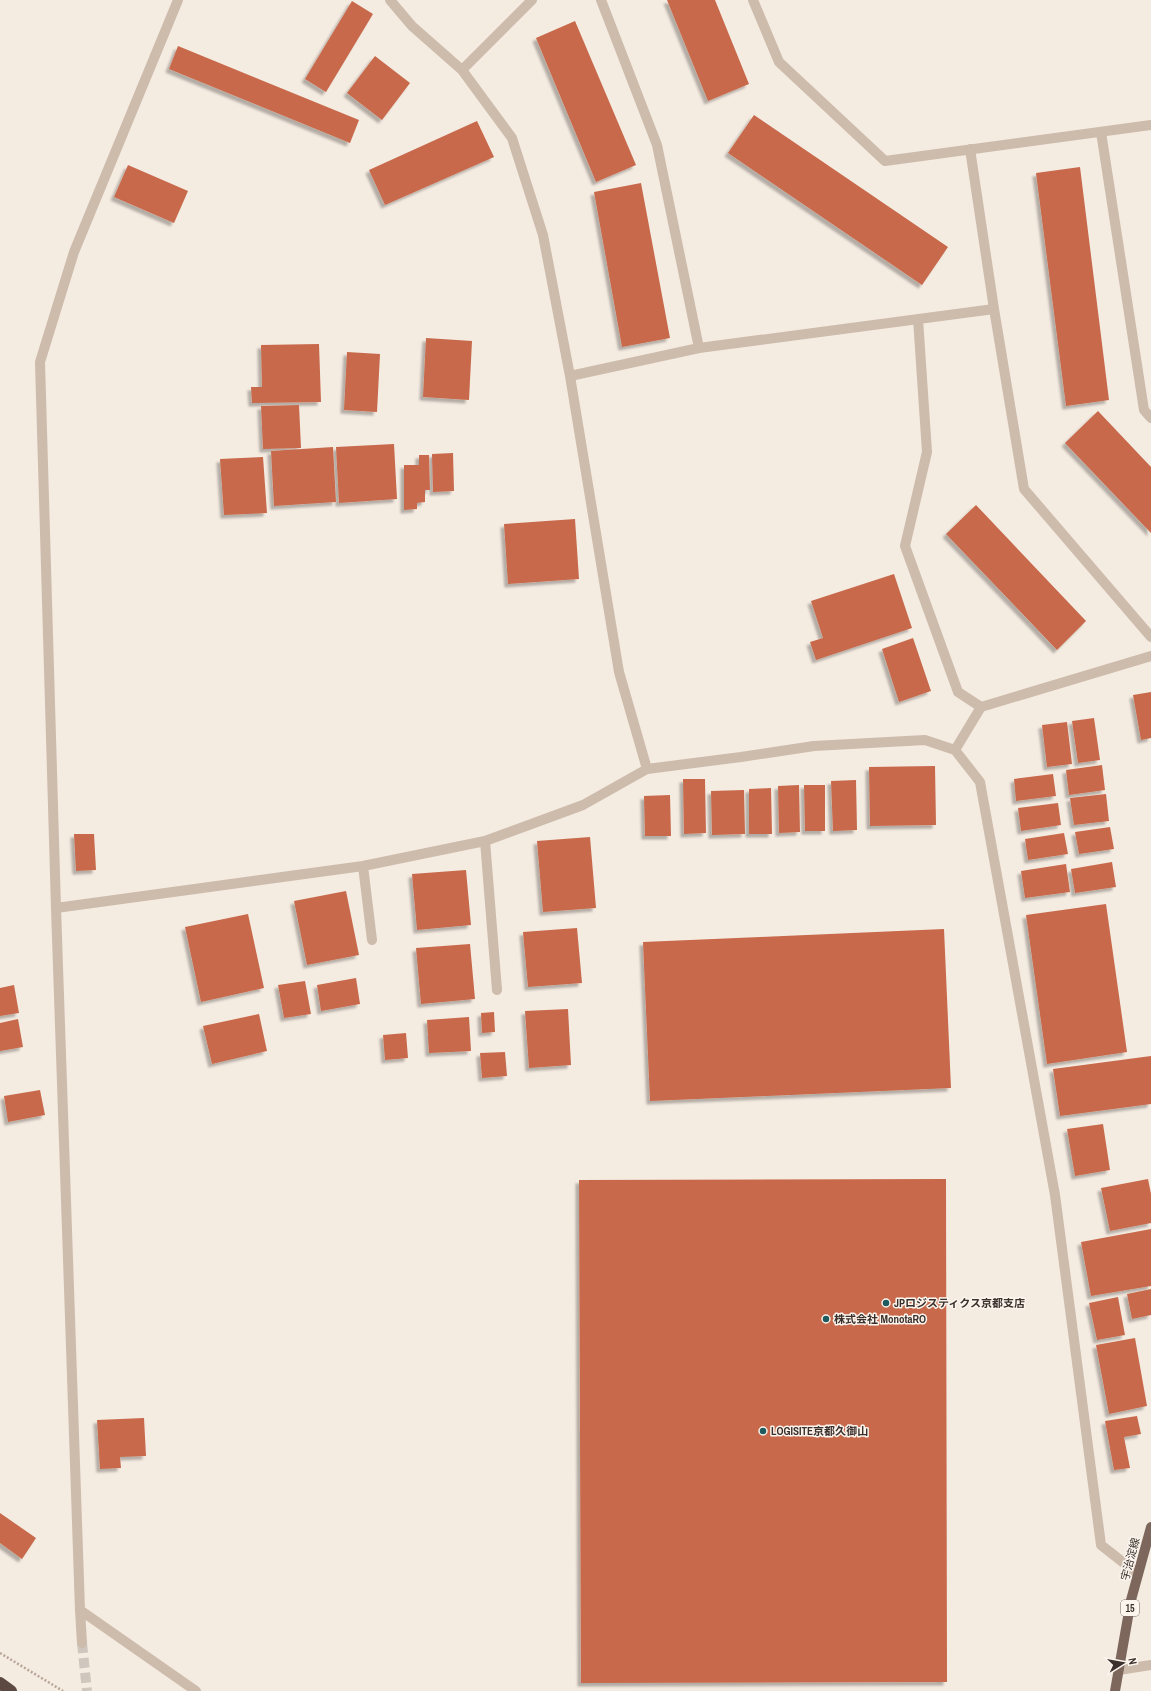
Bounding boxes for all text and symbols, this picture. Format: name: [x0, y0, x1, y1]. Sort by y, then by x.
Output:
place label: JPロジスティクス京都支店: [894, 1296, 1025, 1310]
marker: JPロジスティクス京都支店: [881, 1298, 891, 1308]
place label: 株式会社 MonotaRO: [834, 1312, 926, 1326]
marker: 株式会社 MonotaRO: [821, 1314, 831, 1324]
place label: LOGISITE京都久御山: [771, 1424, 868, 1438]
marker: LOGISITE京都久御山: [758, 1426, 768, 1436]
street label: 宇治淀線: [1118, 1536, 1142, 1582]
road number: 15: [1121, 1600, 1139, 1616]
north arrow: [1103, 1643, 1143, 1683]
text: N: [1125, 1657, 1140, 1666]

